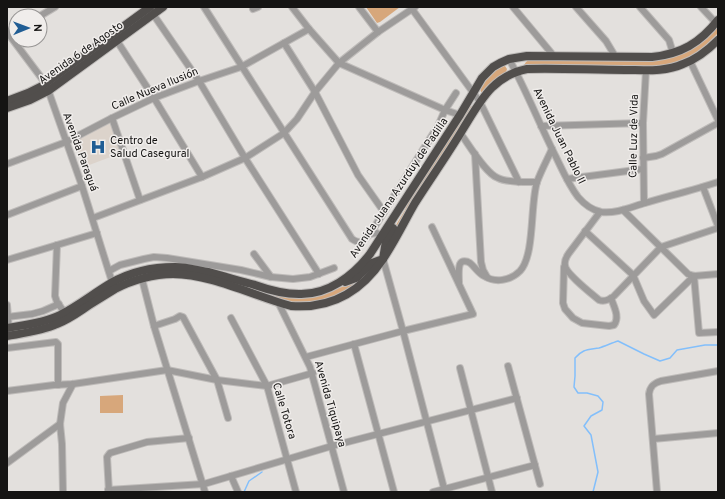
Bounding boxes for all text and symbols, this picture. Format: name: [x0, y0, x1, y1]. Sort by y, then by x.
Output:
north arrow: [8, 8, 48, 48]
street label: Avenida 6 de Agosto: [36, 19, 126, 87]
text: N: [30, 24, 44, 32]
street label: Calle Nueva Ilusión: [109, 64, 201, 114]
street label: Avenida Juan Pablo II: [530, 86, 588, 186]
street label: Calle Luz de Vida: [626, 94, 642, 178]
street label: Avenida Paraguá: [59, 111, 101, 194]
street label: Avenida Juana Azurduy de Padilla: [347, 115, 451, 261]
place label: Centro de Salud Casegural: [110, 134, 189, 161]
hospital icon: Centro de Salud Casegural: [89, 138, 107, 156]
street label: Avenida Tiquipaya: [311, 359, 349, 449]
street label: Calle Totora: [269, 381, 299, 441]

